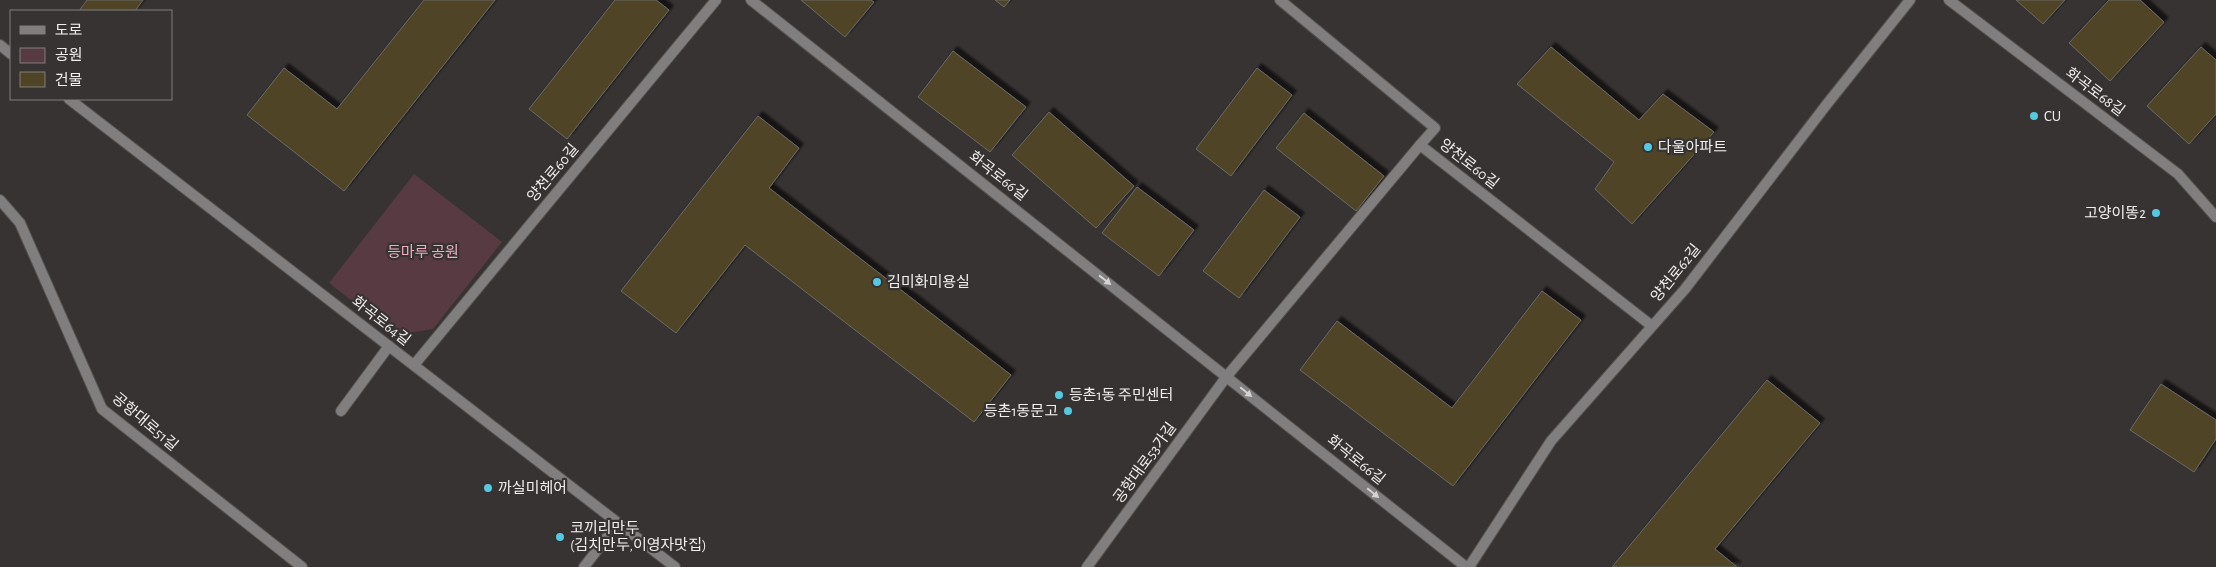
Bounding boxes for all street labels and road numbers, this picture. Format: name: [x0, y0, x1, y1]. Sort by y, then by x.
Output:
street label: 화곡로68길: [2063, 64, 2128, 119]
street label: 양천로60길: [1437, 135, 1502, 192]
street label: 양천로60길: [523, 140, 581, 205]
street label: 화곡로66길: [966, 148, 1031, 203]
street label: 양천로62길: [1647, 240, 1704, 305]
street label: 화곡로64길: [349, 293, 414, 348]
street label: 공항대로51길: [109, 390, 181, 454]
street label: 공항대로53가길: [1110, 419, 1179, 506]
street label: 화곡로66길: [1324, 432, 1388, 488]

